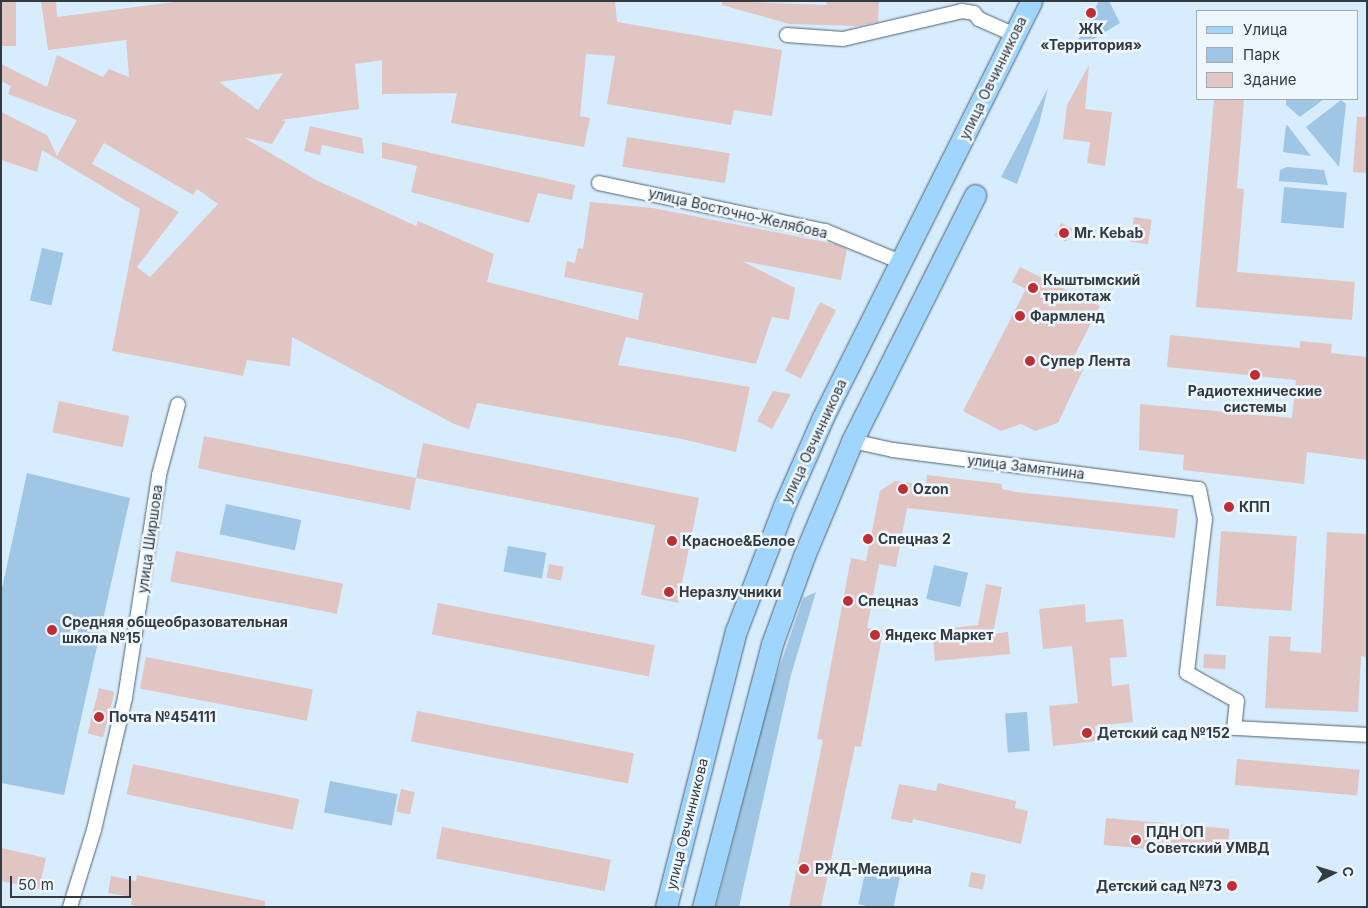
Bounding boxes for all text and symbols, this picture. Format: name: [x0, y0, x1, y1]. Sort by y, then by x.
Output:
marker: ЖК «Территория»: [1085, 7, 1097, 19]
legend: [1196, 10, 1358, 100]
street label: улица Овчинникова: [956, 14, 1030, 142]
text: Улица: [1243, 20, 1287, 39]
place label: ЖК «Территория»: [1040, 21, 1142, 54]
text: Парк: [1243, 45, 1280, 64]
text: Здание: [1243, 70, 1297, 89]
street label: улица Восточно-Желябова: [647, 184, 829, 242]
place label: Mr. Kebab: [1074, 225, 1144, 241]
marker: Mr. Kebab: [1058, 227, 1070, 239]
place label: Кыштымский трикотаж: [1043, 272, 1140, 304]
marker: Кыштымский трикотаж: [1027, 282, 1039, 294]
place label: Фармленд: [1030, 308, 1105, 324]
marker: Фармленд: [1014, 310, 1026, 322]
place label: Супер Лента: [1040, 353, 1131, 369]
marker: Супер Лента: [1024, 355, 1036, 367]
marker: Радиотехнические системы: [1249, 369, 1261, 381]
street label: улица Овчинникова: [778, 376, 850, 506]
place label: Радиотехнические системы: [1188, 383, 1322, 416]
street label: улица Замятнина: [966, 451, 1086, 483]
place label: Ozon: [913, 481, 949, 497]
marker: Ozon: [897, 483, 909, 495]
street label: улица Ширшова: [134, 484, 166, 594]
place label: КПП: [1239, 499, 1270, 515]
marker: КПП: [1223, 501, 1235, 513]
place label: Спецназ 2: [878, 531, 951, 547]
place label: Красное&Белое: [682, 533, 795, 549]
marker: Спецназ 2: [862, 533, 874, 545]
marker: Красное&Белое: [666, 535, 678, 547]
place label: Неразлучники: [679, 584, 781, 600]
marker: Неразлучники: [663, 586, 675, 598]
place label: Спецназ: [858, 593, 919, 609]
marker: Спецназ: [842, 595, 854, 607]
place label: Средняя общеобразовательная школа №15: [62, 614, 288, 646]
marker: Средняя общеобразовательная школа №15: [46, 624, 58, 636]
place label: Яндекс Маркет: [885, 627, 993, 643]
marker: Яндекс Маркет: [869, 629, 881, 641]
place label: Почта №454111: [109, 709, 216, 725]
marker: Почта №454111: [93, 711, 105, 723]
place label: Детский сад №152: [1097, 725, 1230, 741]
marker: Детский сад №152: [1081, 727, 1093, 739]
street label: улица Овчинникова: [663, 756, 711, 892]
place label: ПДН ОП Советский УМВД: [1146, 824, 1269, 856]
marker: ПДН ОП Советский УМВД: [1130, 834, 1142, 846]
north arrow: [1308, 848, 1358, 898]
place label: РЖД-Медицина: [815, 861, 932, 877]
marker: РЖД-Медицина: [797, 862, 811, 876]
scale bar: [12, 866, 134, 898]
text: С: [1340, 866, 1357, 878]
text: 50 m: [18, 875, 54, 894]
place label: Детский сад №73: [1096, 878, 1222, 894]
marker: Детский сад №73: [1226, 880, 1238, 892]

